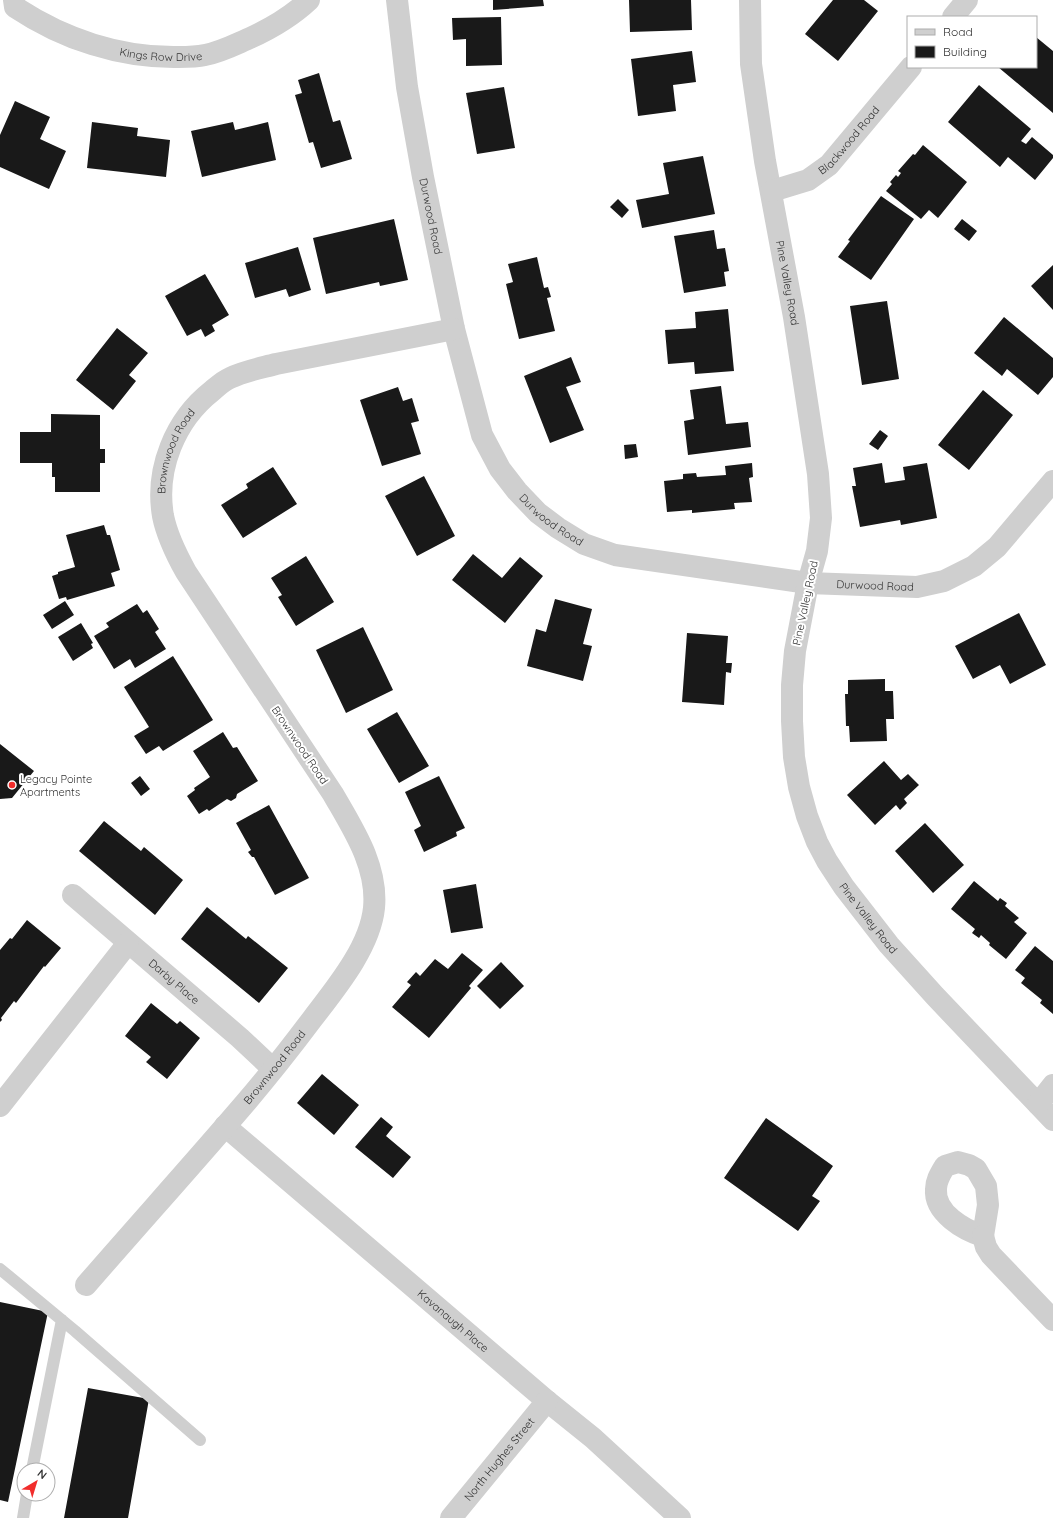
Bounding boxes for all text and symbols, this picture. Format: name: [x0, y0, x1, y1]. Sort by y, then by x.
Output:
legend: [907, 16, 1037, 68]
text: Road: [943, 24, 973, 39]
text: Building: [943, 44, 987, 59]
street label: Kings Row Drive: [118, 45, 203, 64]
street label: Blackwood Road: [815, 103, 882, 178]
street label: Durwood Road: [416, 177, 446, 256]
street label: Pine Valley Road: [773, 239, 802, 326]
street label: Brownwood Road: [154, 406, 198, 494]
street label: Durwood Road: [516, 491, 586, 549]
street label: Pine Valley Road: [789, 559, 821, 647]
street label: Durwood Road: [836, 577, 914, 594]
street label: Brownwood Road: [269, 703, 331, 787]
place label: Legacy Pointe Apartments: [20, 772, 92, 799]
marker: Legacy Pointe Apartments: [7, 780, 17, 790]
street label: Pine Valley Road: [836, 880, 900, 957]
street label: Darby Place: [146, 956, 202, 1007]
street label: Brownwood Road: [240, 1027, 308, 1107]
street label: Kavanaugh Place: [415, 1286, 492, 1355]
street label: North Hughes Street: [461, 1415, 538, 1504]
north arrow: [16, 1462, 56, 1502]
text: N: [35, 1466, 50, 1482]

